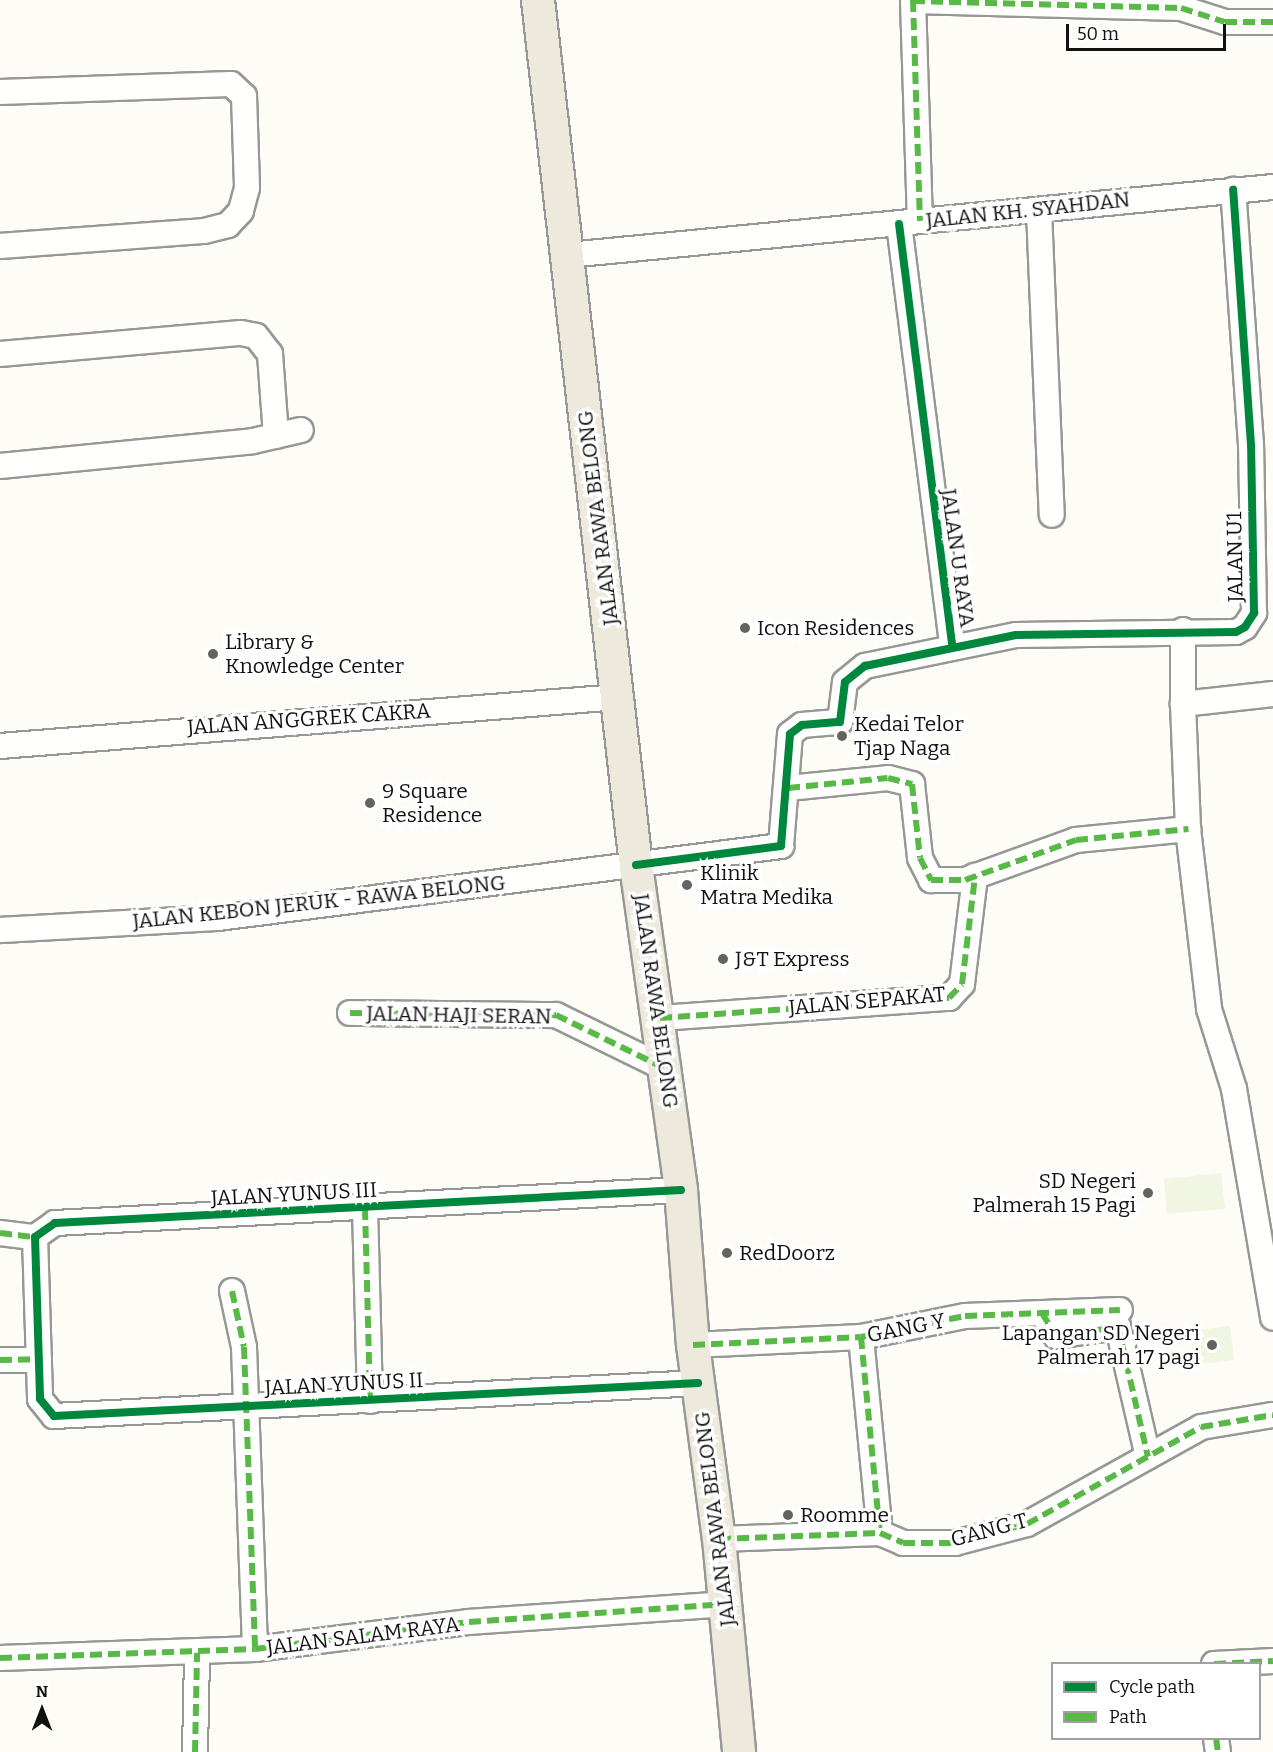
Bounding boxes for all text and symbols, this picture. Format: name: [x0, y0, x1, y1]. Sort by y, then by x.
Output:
scale bar: [1069, 12, 1230, 50]
text: 50 m: [1077, 23, 1119, 45]
street label: JALAN KH. SYAHDAN: [925, 187, 1131, 233]
street label: JALAN RAWA BELONG: [572, 409, 624, 627]
street label: JALAN U RAYA: [936, 487, 980, 629]
street label: JALAN U1: [1222, 511, 1248, 603]
place label: Icon Residences: [757, 615, 914, 641]
marker: Icon Residences: [738, 621, 752, 635]
place label: Library & Knowledge Center: [225, 629, 404, 679]
marker: Library & Knowledge Center: [206, 647, 220, 661]
street label: JALAN ANGGREK CAKRA: [186, 698, 432, 740]
place label: Kedai Telor Tjap Naga: [854, 711, 964, 761]
marker: Kedai Telor Tjap Naga: [835, 729, 849, 743]
place label: 9 Square Residence: [382, 778, 482, 828]
marker: 9 Square Residence: [363, 796, 377, 810]
place label: Klinik Matra Medika: [700, 860, 833, 910]
street label: JALAN KEBON JERUK - RAWA BELONG: [131, 870, 507, 934]
marker: Klinik Matra Medika: [678, 876, 696, 894]
street label: JALAN RAWA BELONG: [628, 892, 684, 1110]
place label: J&T Express: [735, 946, 850, 972]
marker: J&T Express: [716, 952, 730, 966]
street label: JALAN SEPAKAT: [787, 982, 947, 1020]
street label: JALAN HAJI SERAN: [366, 1001, 552, 1029]
place label: SD Negeri Palmerah 15 Pagi: [972, 1168, 1136, 1218]
street label: JALAN YUNUS III: [210, 1177, 378, 1211]
marker: SD Negeri Palmerah 15 Pagi: [1141, 1186, 1155, 1200]
place label: RedDoorz: [739, 1240, 835, 1266]
marker: RedDoorz: [720, 1246, 734, 1260]
street label: GANG Y: [865, 1308, 947, 1348]
place label: Lapangan SD Negeri Palmerah 17 pagi: [1002, 1320, 1200, 1370]
marker: Lapangan SD Negeri Palmerah 17 pagi: [1205, 1338, 1219, 1352]
street label: JALAN YUNUS II: [264, 1367, 424, 1401]
street label: JALAN RAWA BELONG: [689, 1410, 741, 1628]
place label: Roomme: [800, 1502, 889, 1528]
marker: Roomme: [781, 1508, 795, 1522]
street label: GANG T: [948, 1508, 1030, 1552]
street label: JALAN SALAM RAYA: [265, 1612, 461, 1660]
legend: [1051, 1662, 1261, 1740]
text: Cycle path: [1109, 1676, 1195, 1698]
north arrow: [12, 1680, 72, 1740]
text: N: [36, 1682, 48, 1701]
text: Path: [1109, 1706, 1147, 1728]

